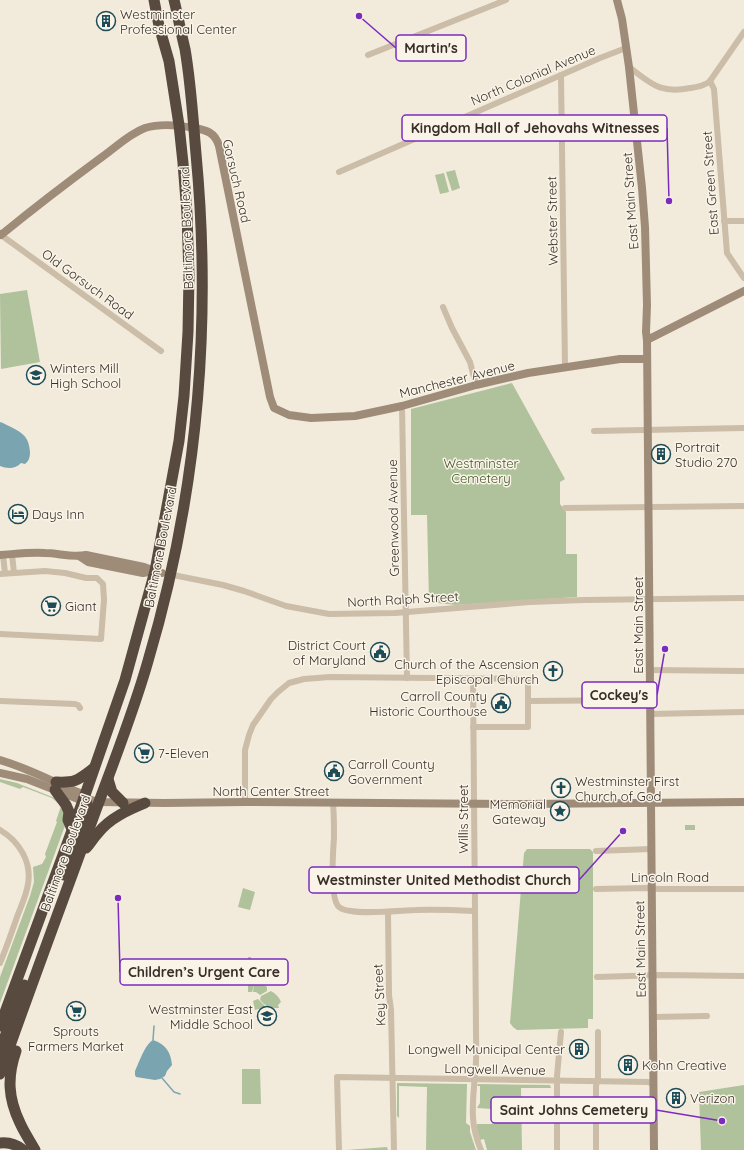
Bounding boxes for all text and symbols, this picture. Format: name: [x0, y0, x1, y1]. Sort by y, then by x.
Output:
place label: Westminster Professional Center: [120, 6, 237, 37]
building icon: Westminster Professional Center: [95, 10, 117, 32]
callout: Martin's: [396, 35, 466, 61]
text: Martin's: [404, 39, 458, 57]
street label: North Colonial Avenue: [468, 41, 598, 109]
callout: Kingdom Hall of Jehovahs Witnesses: [402, 115, 667, 141]
text: Kingdom Hall of Jehovahs Witnesses: [411, 119, 660, 137]
street label: East Green Street: [698, 130, 722, 236]
street label: Gorsuch Road: [220, 138, 254, 224]
street label: East Main Street: [619, 152, 641, 250]
street label: Baltimore Boulevard: [176, 166, 196, 290]
street label: Webster Street: [543, 176, 561, 266]
street label: Old Gorsuch Road: [39, 245, 137, 323]
street label: Manchester Avenue: [398, 357, 516, 401]
place label: Winters Mill High School: [50, 360, 121, 391]
school or university icon: Winters Mill High School: [25, 364, 47, 386]
place label: Portrait Studio 270: [675, 439, 738, 470]
building icon: Portrait Studio 270: [650, 443, 672, 465]
park label: Westminster Cemetery: [443, 455, 519, 486]
street label: Greenwood Avenue: [384, 459, 402, 577]
street label: Baltimore Boulevard: [140, 485, 180, 609]
hotel icon: Days Inn: [7, 503, 29, 525]
place label: Days Inn: [32, 506, 84, 522]
street label: East Main Street: [630, 576, 646, 674]
street label: North Ralph Street: [347, 588, 459, 610]
supermarket icon: Giant: [40, 595, 62, 617]
place label: Giant: [65, 598, 97, 614]
place label: District Court of Maryland: [288, 637, 366, 668]
public building icon: District Court of Maryland: [369, 641, 391, 663]
place label: Church of the Ascension Episcopal Church: [394, 656, 539, 687]
church icon: Church of the Ascension Episcopal Church: [542, 660, 564, 682]
callout: Cockey's: [582, 682, 657, 708]
text: Cockey's: [590, 686, 649, 704]
place label: Carroll County Historic Courthouse: [369, 688, 487, 719]
public building icon: Carroll County Historic Courthouse: [490, 692, 512, 714]
supermarket icon: 7-Eleven: [133, 742, 155, 764]
place label: 7-Eleven: [158, 745, 209, 761]
place label: Carroll County Government: [348, 756, 435, 787]
public building icon: Carroll County Government: [323, 760, 345, 782]
place label: Westminster First Church of God: [575, 773, 679, 804]
church icon: Westminster First Church of God: [550, 777, 572, 799]
street label: North Center Street: [213, 783, 329, 799]
street label: Willis Street: [455, 784, 471, 854]
street label: Baltimore Boulevard: [36, 792, 94, 914]
place label: Memorial Gateway: [490, 796, 546, 827]
place icon: Memorial Gateway: [549, 800, 571, 822]
callout: Westminster United Methodist Church: [309, 867, 579, 893]
street label: Lincoln Road: [631, 869, 709, 885]
text: Westminster United Methodist Church: [317, 871, 571, 889]
street label: East Main Street: [631, 900, 649, 998]
callout: Children’s Urgent Care: [120, 959, 288, 985]
text: Children’s Urgent Care: [128, 963, 280, 981]
street label: Key Street: [369, 963, 389, 1027]
supermarket icon: Sprouts Farmers Market: [65, 1000, 87, 1022]
place label: Westminster East Middle School: [149, 1001, 253, 1032]
school or university icon: Westminster East Middle School: [256, 1005, 278, 1027]
place label: Sprouts Farmers Market: [28, 1023, 124, 1054]
building icon: Longwell Municipal Center: [568, 1038, 590, 1060]
place label: Longwell Municipal Center: [408, 1041, 565, 1057]
building icon: Kohn Creative: [617, 1054, 639, 1076]
place label: Kohn Creative: [642, 1057, 727, 1073]
street label: Longwell Avenue: [444, 1060, 546, 1078]
building icon: Verizon: [665, 1087, 687, 1109]
place label: Verizon: [690, 1090, 735, 1106]
callout: Saint Johns Cemetery: [491, 1097, 656, 1123]
text: Saint Johns Cemetery: [500, 1101, 648, 1119]

